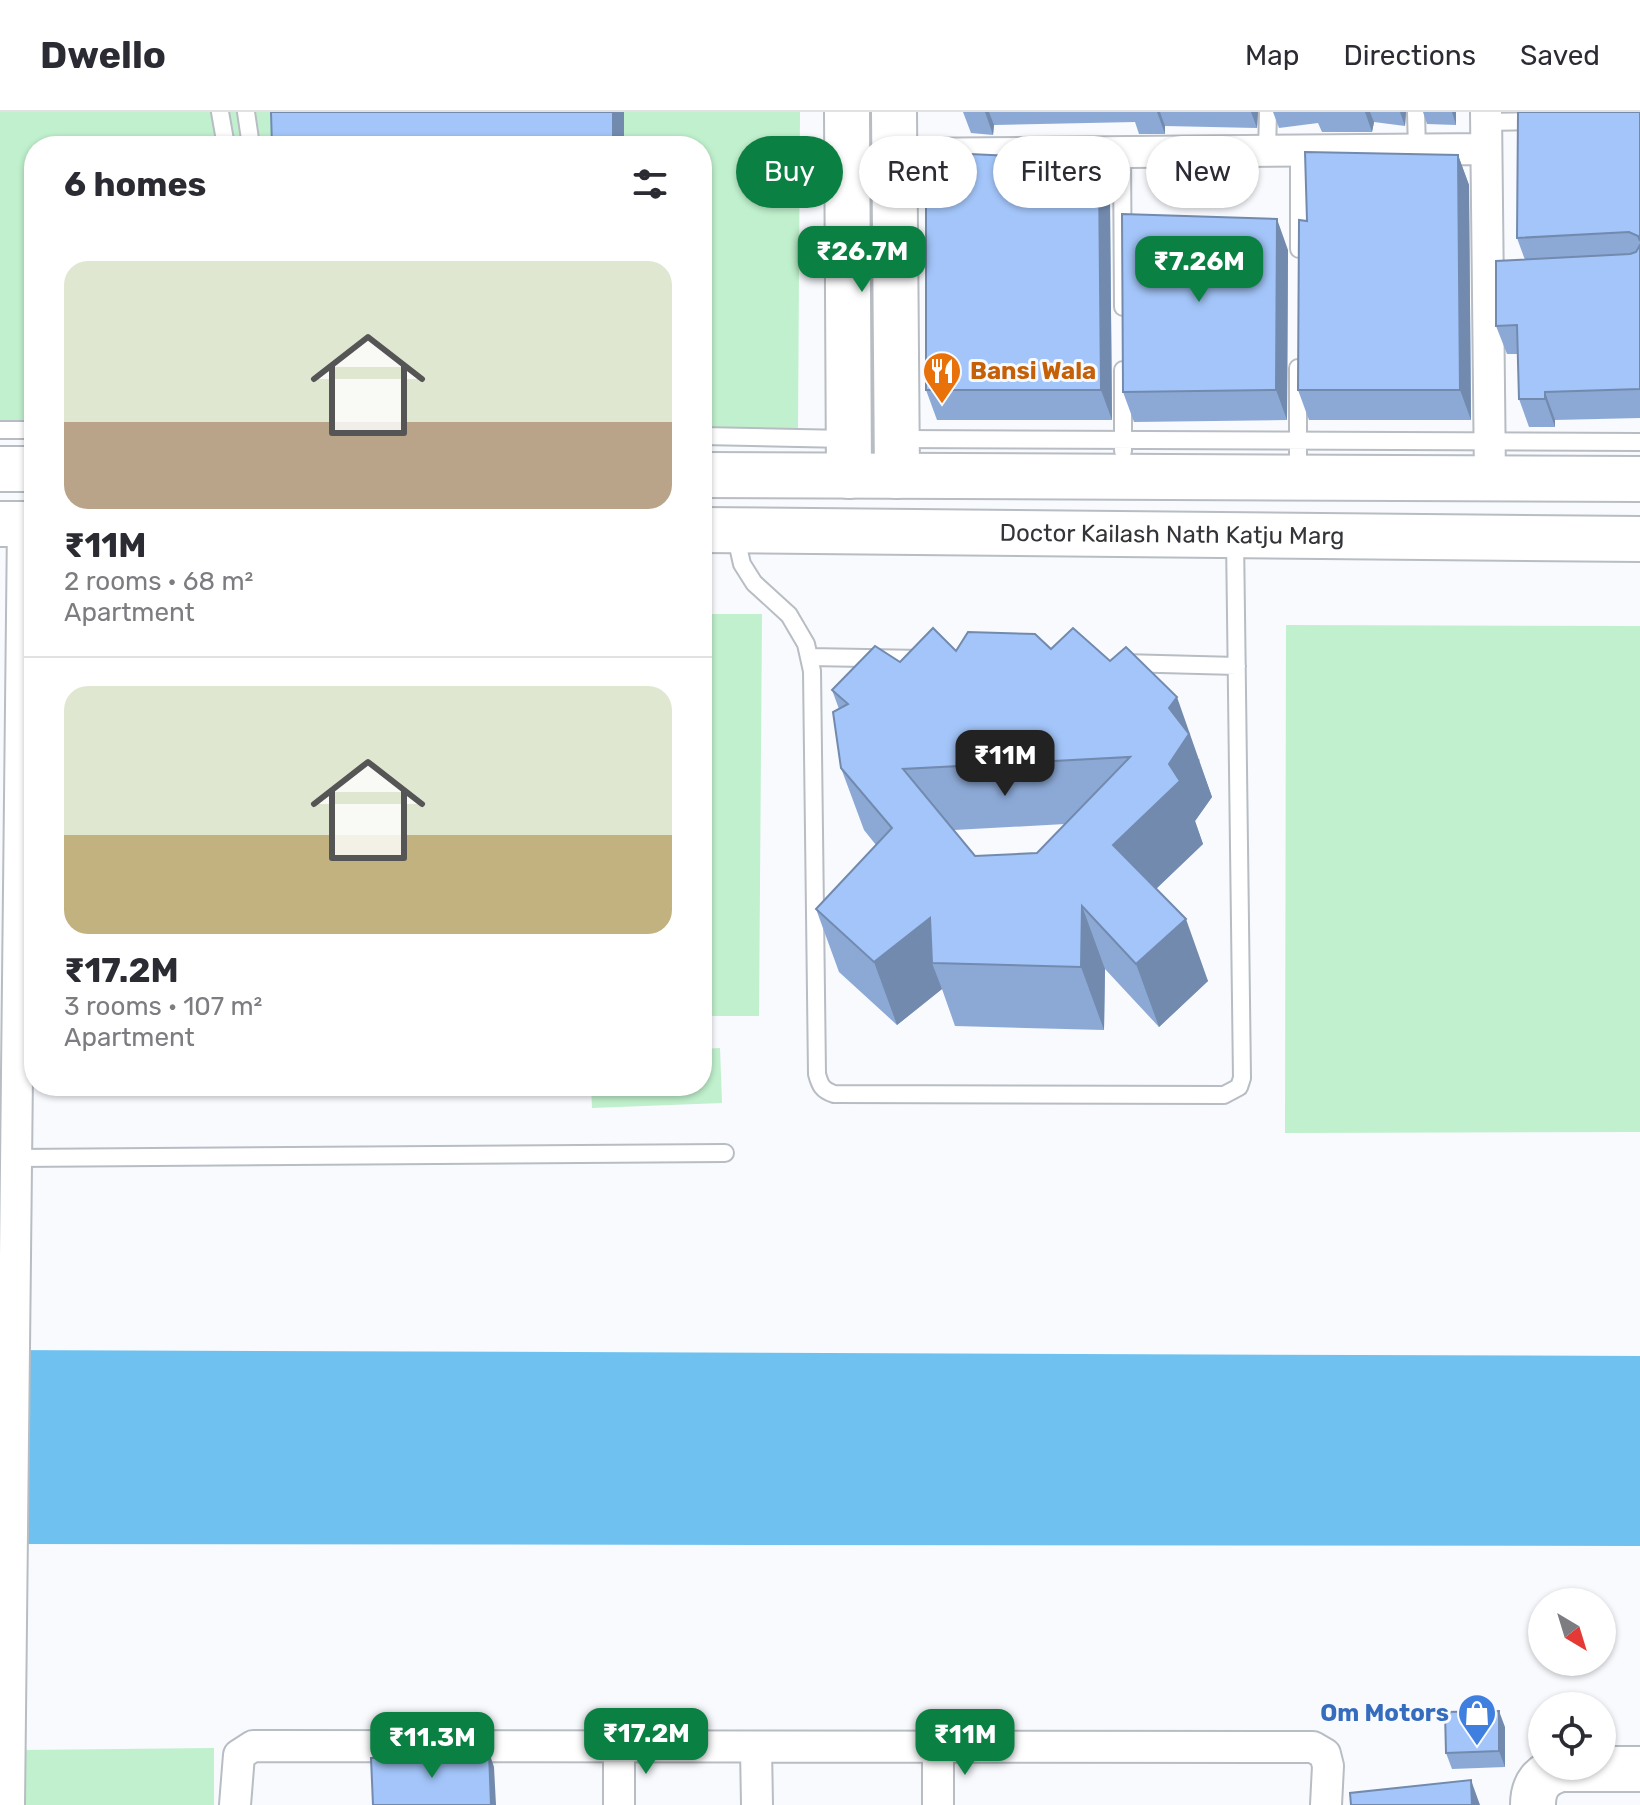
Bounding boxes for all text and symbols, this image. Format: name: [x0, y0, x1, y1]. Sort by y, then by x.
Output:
text: Dwello: [40, 32, 166, 78]
text: Map: [1245, 39, 1299, 72]
text: Directions: [1343, 39, 1476, 72]
text: Saved: [1520, 39, 1600, 72]
chip: Buy: [736, 136, 843, 208]
chip: Rent: [859, 136, 977, 208]
chip: Filters: [993, 136, 1130, 208]
chip: New: [1146, 136, 1259, 208]
icon: filters: [628, 162, 672, 206]
text: 6 homes: [64, 164, 206, 205]
pin: ₹26.7M: [797, 226, 927, 294]
text: ₹26.7M: [816, 236, 908, 267]
pin: ₹7.26M: [1134, 236, 1264, 304]
text: ₹7.26M: [1153, 246, 1245, 277]
icon: home: [296, 313, 440, 457]
restaurant icon: Bansi Wala: [921, 350, 963, 405]
place label: Bansi Wala: [970, 357, 1096, 385]
street label: Doctor Kailash Nath Katju Marg: [999, 519, 1345, 550]
text: ₹11M: [64, 525, 146, 566]
text: 2 rooms · 68 m²: [64, 566, 253, 597]
text: Apartment: [64, 597, 195, 628]
pin: ₹11M: [958, 730, 1052, 798]
icon: home: [296, 738, 440, 882]
text: ₹11M: [974, 740, 1036, 771]
text: ₹17.2M: [64, 950, 179, 991]
text: 3 rooms · 107 m²: [64, 991, 263, 1022]
text: Apartment: [64, 1022, 195, 1053]
north arrow: [1528, 1588, 1616, 1676]
map controls: [1528, 1588, 1616, 1780]
shop icon: Om Motors: [1456, 1692, 1498, 1747]
button: locate: [1528, 1692, 1616, 1780]
place label: Om Motors: [1320, 1699, 1449, 1727]
pin: ₹17.2M: [581, 1708, 711, 1776]
pin: ₹11M: [918, 1709, 1012, 1777]
pin: ₹11.3M: [367, 1712, 497, 1780]
text: ₹17.2M: [602, 1718, 690, 1749]
text: ₹11M: [934, 1719, 996, 1750]
text: ₹11.3M: [388, 1722, 476, 1753]

